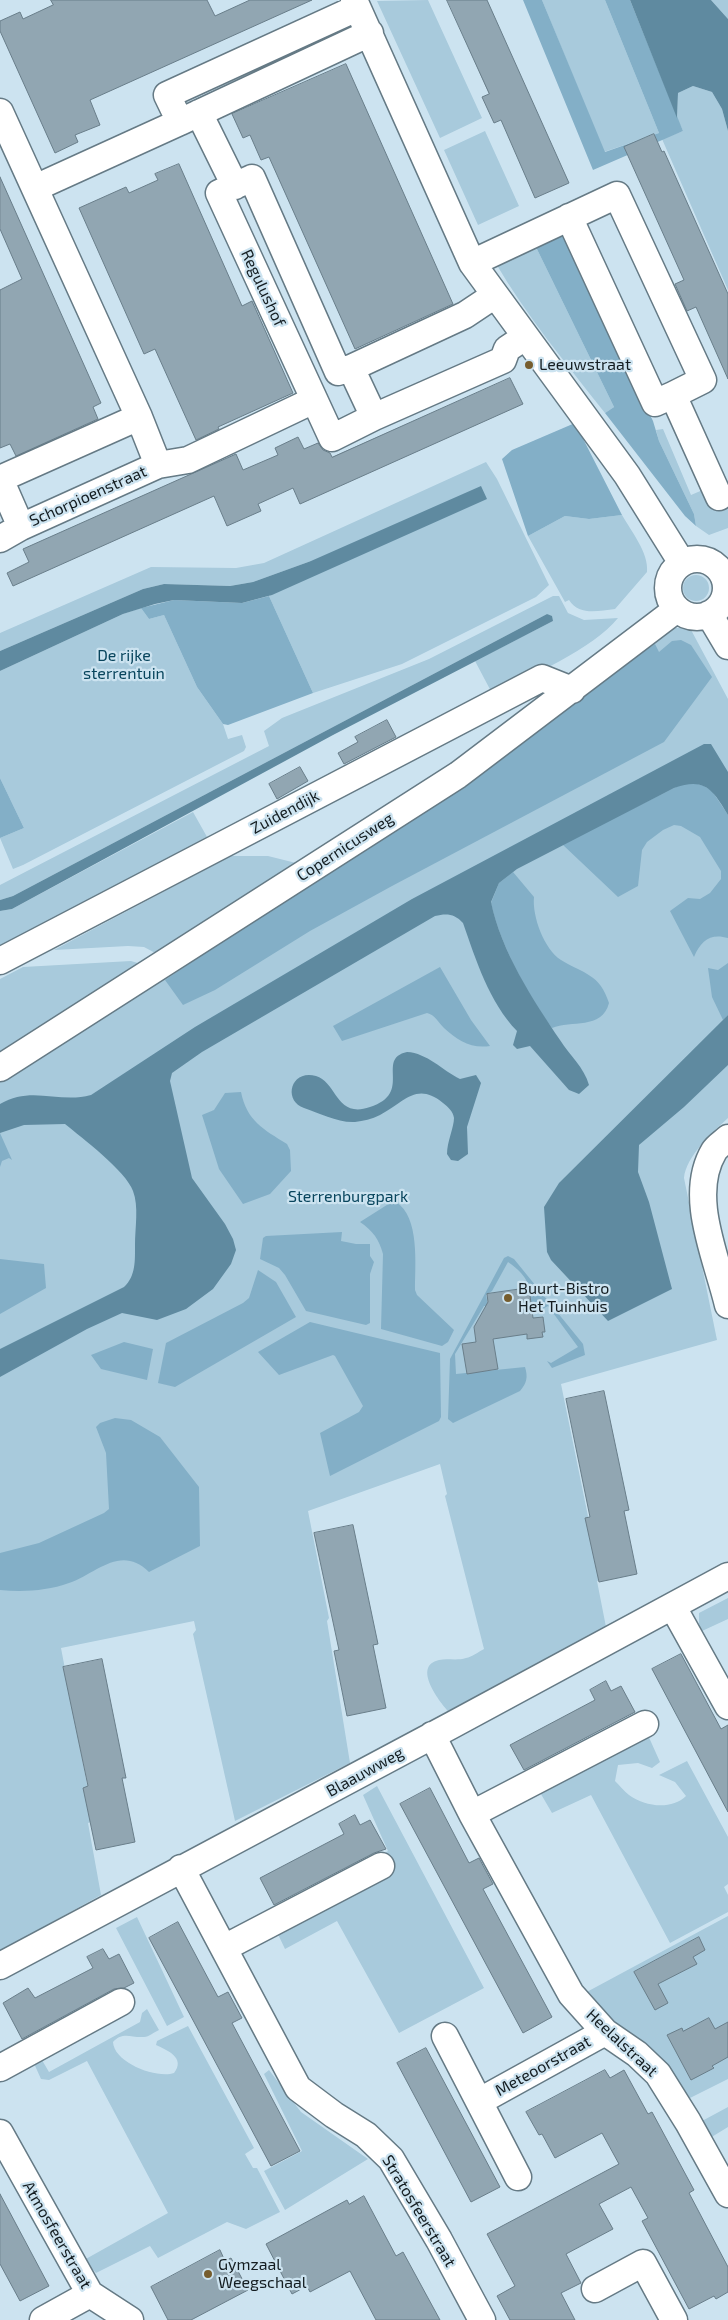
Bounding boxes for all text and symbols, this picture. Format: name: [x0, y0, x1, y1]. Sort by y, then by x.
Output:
street label: Regulushof: [237, 246, 289, 330]
place label: Leeuwstraat: [539, 355, 631, 375]
marker: Leeuwstraat: [523, 359, 535, 371]
street label: Schorpioenstraat: [26, 462, 150, 530]
park label: De rijke sterrentuin: [83, 646, 165, 684]
street label: Zuidendijk: [248, 786, 322, 838]
street label: Copernicusweg: [293, 809, 397, 885]
park label: Sterrenburgpark: [288, 1187, 408, 1207]
place label: Buurt-Bistro Het Tuinhuis: [518, 1279, 609, 1317]
marker: Buurt-Bistro Het Tuinhuis: [502, 1292, 514, 1304]
street label: Blaauwweg: [323, 1743, 407, 1801]
street label: Heelalstraat: [582, 2005, 662, 2081]
street label: Meteoorstraat: [492, 2032, 594, 2100]
street label: Stratosfeerstraat: [378, 2151, 460, 2271]
street label: Atmosfeerstraat: [18, 2178, 96, 2292]
place label: Gymzaal Weegschaal: [218, 2255, 307, 2293]
marker: Gymzaal Weegschaal: [202, 2268, 214, 2280]

